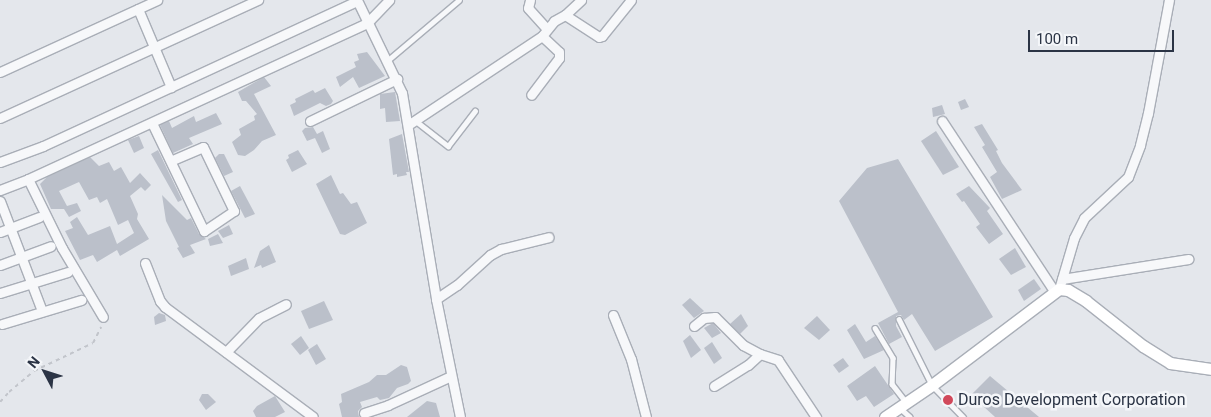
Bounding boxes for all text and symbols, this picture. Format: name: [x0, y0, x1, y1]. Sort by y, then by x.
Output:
scale bar: [1031, 20, 1177, 52]
text: 100 m: [1036, 30, 1078, 48]
north arrow: [20, 347, 70, 397]
text: N: [24, 353, 43, 371]
place label: Duros Development Corporation: [958, 390, 1185, 410]
marker: Duros Development Corporation: [942, 394, 954, 406]

